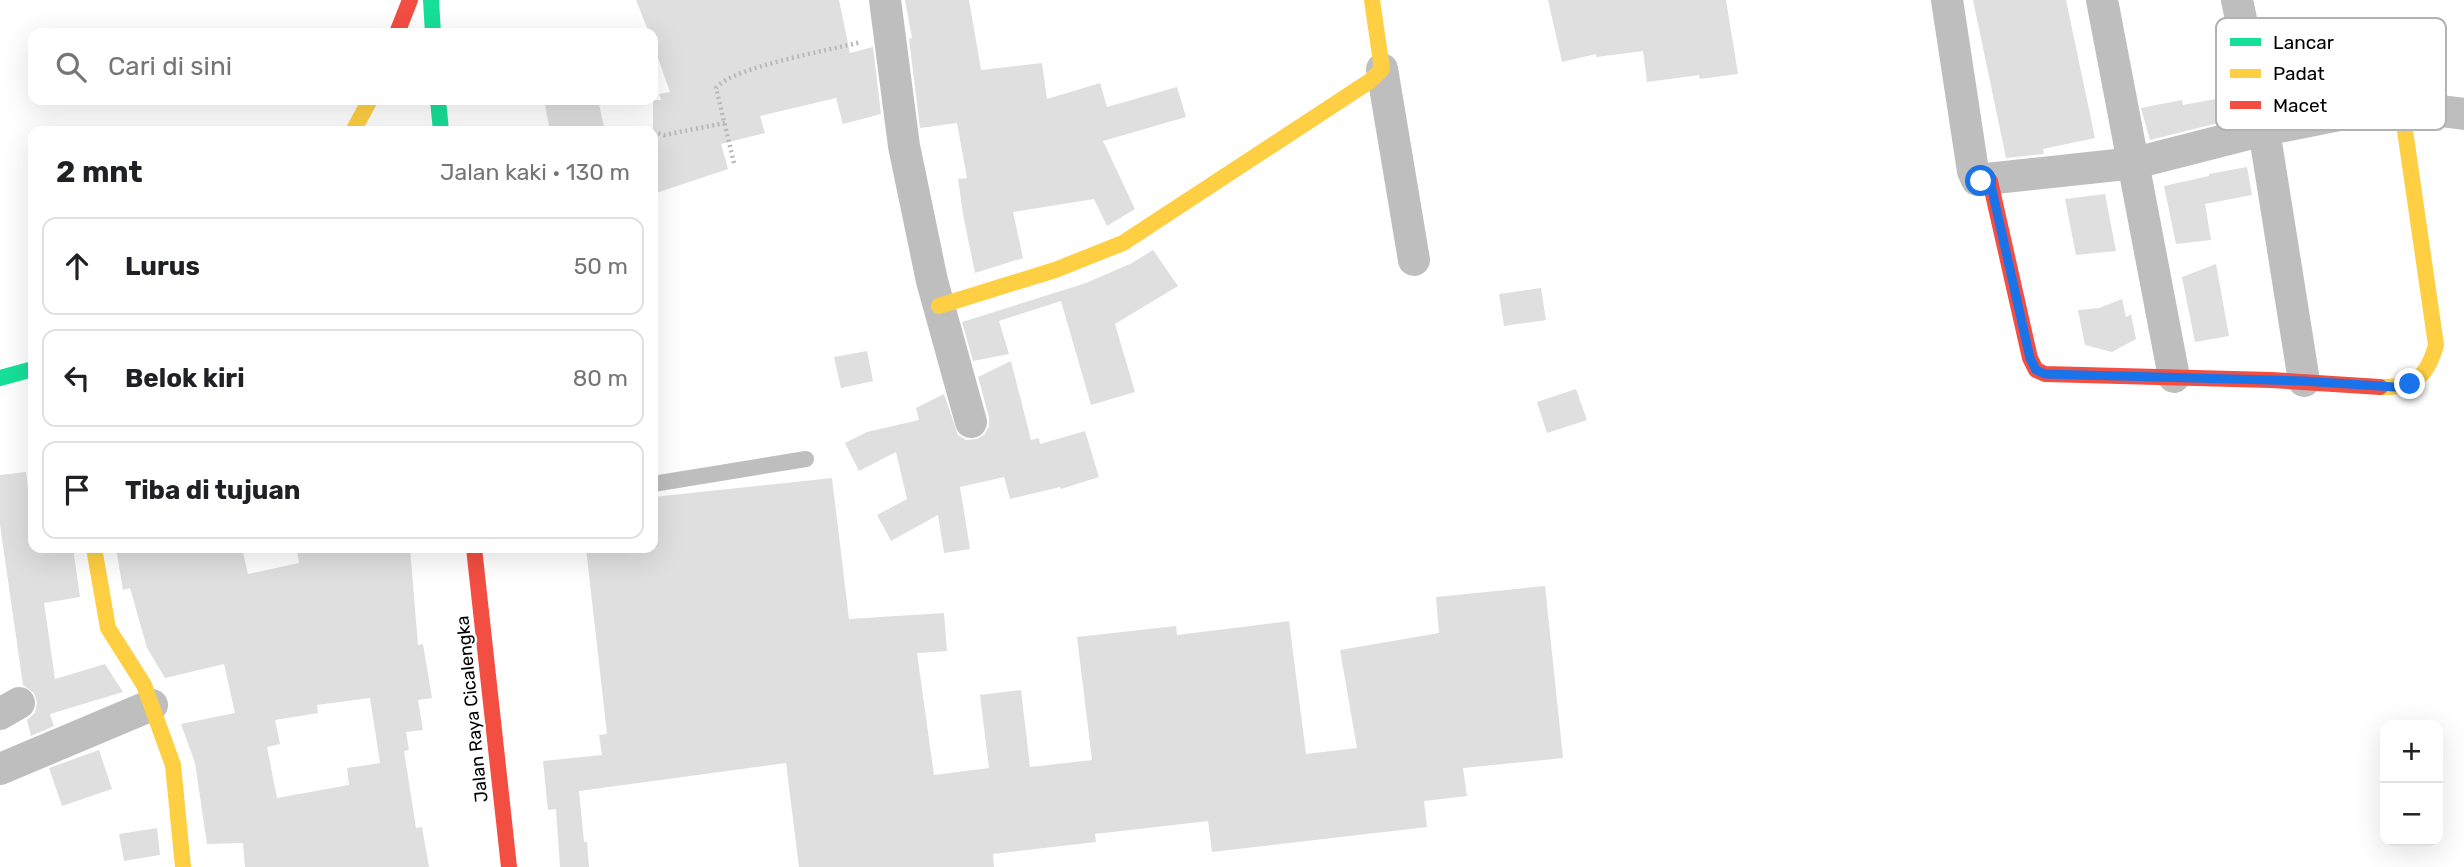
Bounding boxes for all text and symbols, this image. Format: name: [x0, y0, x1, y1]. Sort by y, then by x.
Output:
legend: [2216, 18, 2446, 130]
search box: [28, 28, 658, 105]
text: Lancar: [2273, 31, 2335, 54]
icon: search: [52, 48, 90, 86]
text: Cari di sini: [108, 51, 232, 82]
text: Padat: [2273, 62, 2325, 85]
text: Macet: [2273, 94, 2328, 117]
text: 2 mnt: [56, 154, 143, 190]
text: Jalan kaki · 130 m: [440, 158, 630, 186]
route start: [1965, 165, 1996, 196]
icon: ahead: [58, 247, 96, 285]
text: Lurus: [125, 251, 200, 282]
text: 50 m: [574, 252, 628, 280]
icon: left: [58, 359, 96, 397]
text: Belok kiri: [125, 363, 245, 394]
text: 80 m: [573, 364, 628, 392]
route end: [2394, 368, 2425, 399]
icon: arrive: [58, 471, 96, 509]
text: Tiba di tujuan: [125, 475, 300, 506]
street label: Jalan Raya Cicalengka: [451, 614, 493, 804]
map controls: [2380, 720, 2443, 846]
button: +: [2380, 720, 2443, 783]
button: −: [2380, 783, 2443, 846]

